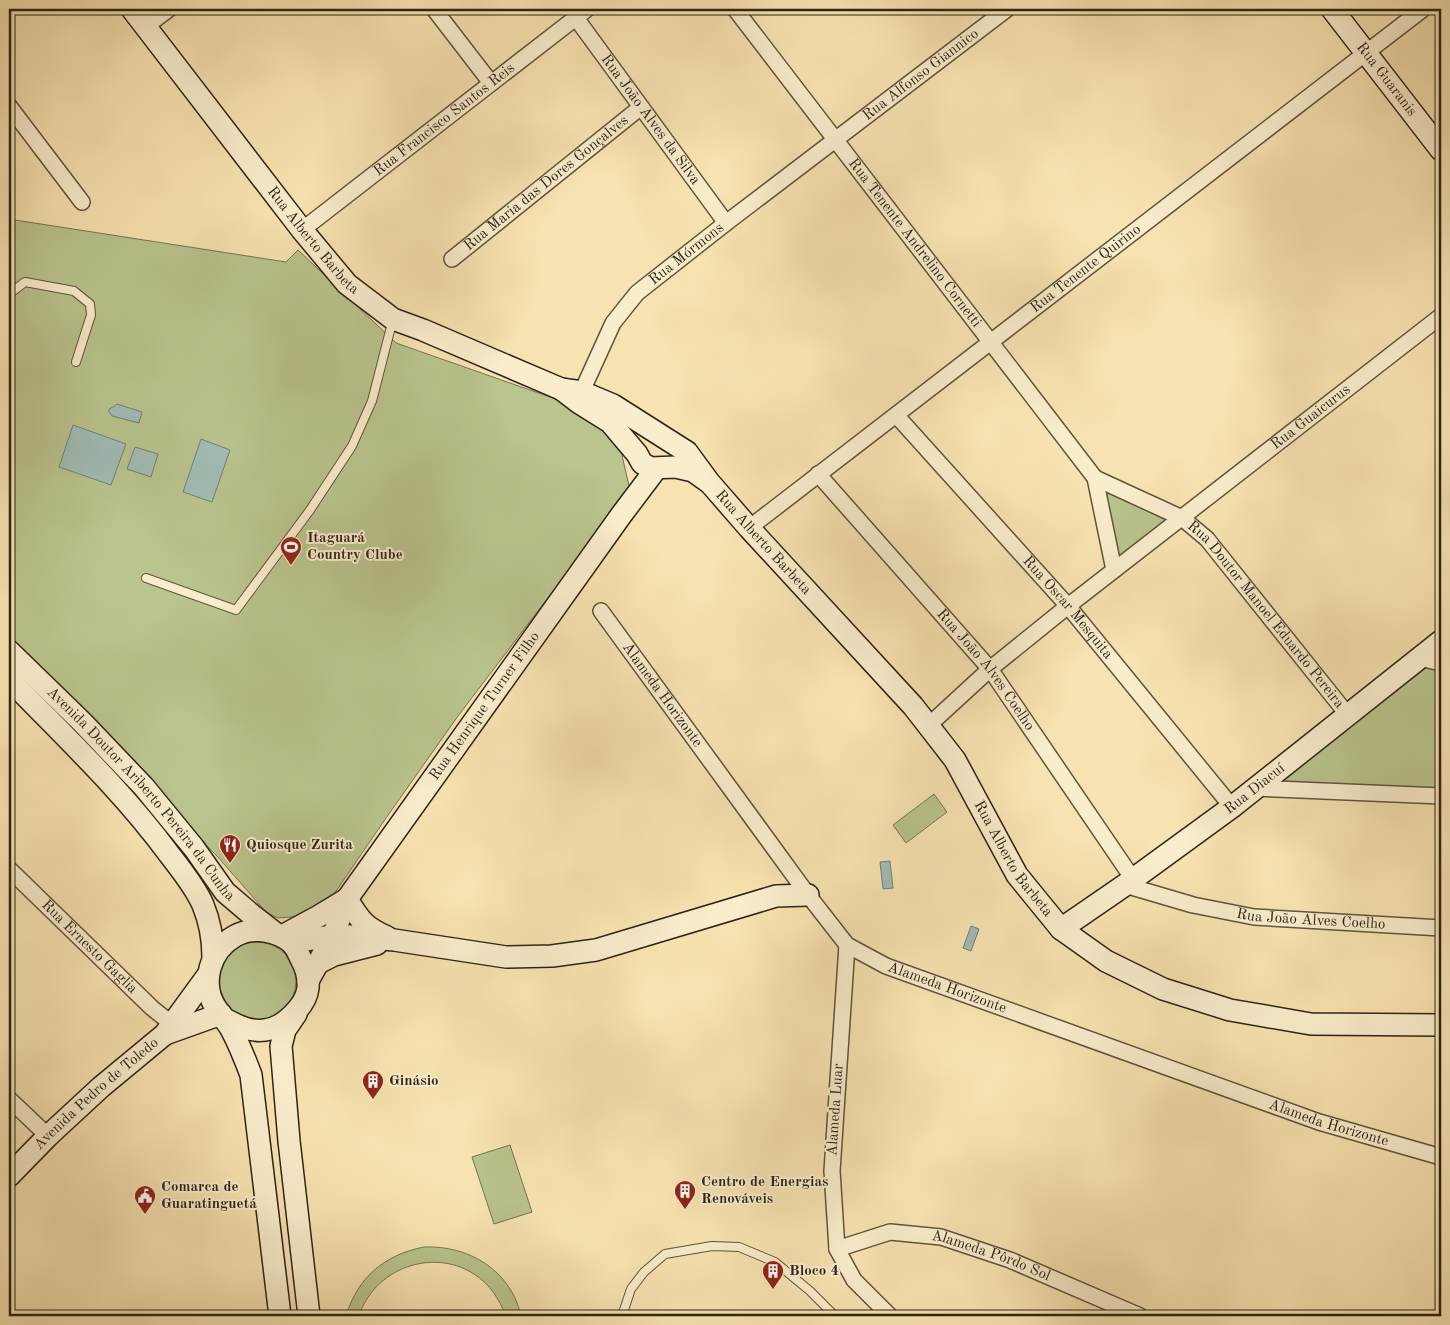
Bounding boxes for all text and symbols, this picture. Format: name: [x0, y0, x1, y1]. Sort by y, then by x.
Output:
street label: Rua Alfonso Giannico: [860, 26, 981, 123]
street label: Rua Guaranis: [1353, 40, 1420, 119]
street label: Rua João Alves da Silva: [598, 52, 703, 188]
street label: Rua Francisco Santos Reis: [371, 60, 518, 179]
street label: Rua Maria das Dores Gonçalves: [461, 113, 631, 254]
street label: Rua Tenente Andrelino Cornetti: [845, 156, 984, 330]
street label: Rua Alberto Barbeta: [264, 184, 362, 298]
street label: Rua Mórmons: [646, 220, 727, 288]
street label: Rua Tenente Quirino: [1028, 222, 1144, 316]
street label: Rua Guaicurus: [1268, 382, 1353, 453]
street label: Rua Alberto Barbeta: [712, 488, 814, 598]
street label: Rua Doutor Manoel Eduardo Pereira: [1184, 518, 1347, 712]
place label: Itaguará Country Clube: [307, 531, 403, 563]
sports icon: Itaguará Country Clube: [279, 535, 303, 566]
street label: Rua Oscar Mesquita: [1020, 553, 1116, 662]
street label: Rua João Alves Coelho: [934, 606, 1037, 733]
street label: Rua Henrique Turner Filho: [427, 629, 543, 783]
street label: Alameda Horizonte: [619, 640, 705, 750]
street label: Avenida Doutor Ariberto Pereira da Cunha: [44, 685, 238, 904]
street label: Rua Diacuí: [1222, 760, 1288, 817]
street label: Rua Alberto Barbeta: [971, 798, 1056, 920]
restaurant icon: Quiosque Zurita: [218, 833, 242, 864]
place label: Quiosque Zurita: [246, 838, 353, 853]
street label: Rua Ernesto Gaglia: [38, 897, 141, 997]
street label: Rua João Alves Coelho: [1235, 906, 1386, 932]
street label: Alameda Horizonte: [886, 960, 1008, 1016]
street label: Avenida Pedro de Toledo: [31, 1035, 161, 1153]
street label: Alameda Luar: [825, 1063, 847, 1157]
building icon: Ginásio: [361, 1069, 385, 1100]
place label: Ginásio: [389, 1074, 439, 1089]
street label: Alameda Horizonte: [1267, 1097, 1391, 1149]
place label: Centro de Energias Renováveis: [701, 1175, 829, 1207]
building icon: Centro de Energias Renováveis: [673, 1179, 697, 1210]
place label: Comarca de Guaratinguetá: [161, 1180, 257, 1212]
public building icon: Comarca de Guaratinguetá: [133, 1184, 157, 1215]
street label: Alameda Pôrdo Sol: [931, 1229, 1053, 1284]
building icon: Bloco 4: [761, 1259, 785, 1290]
place label: Bloco 4: [789, 1264, 839, 1279]

